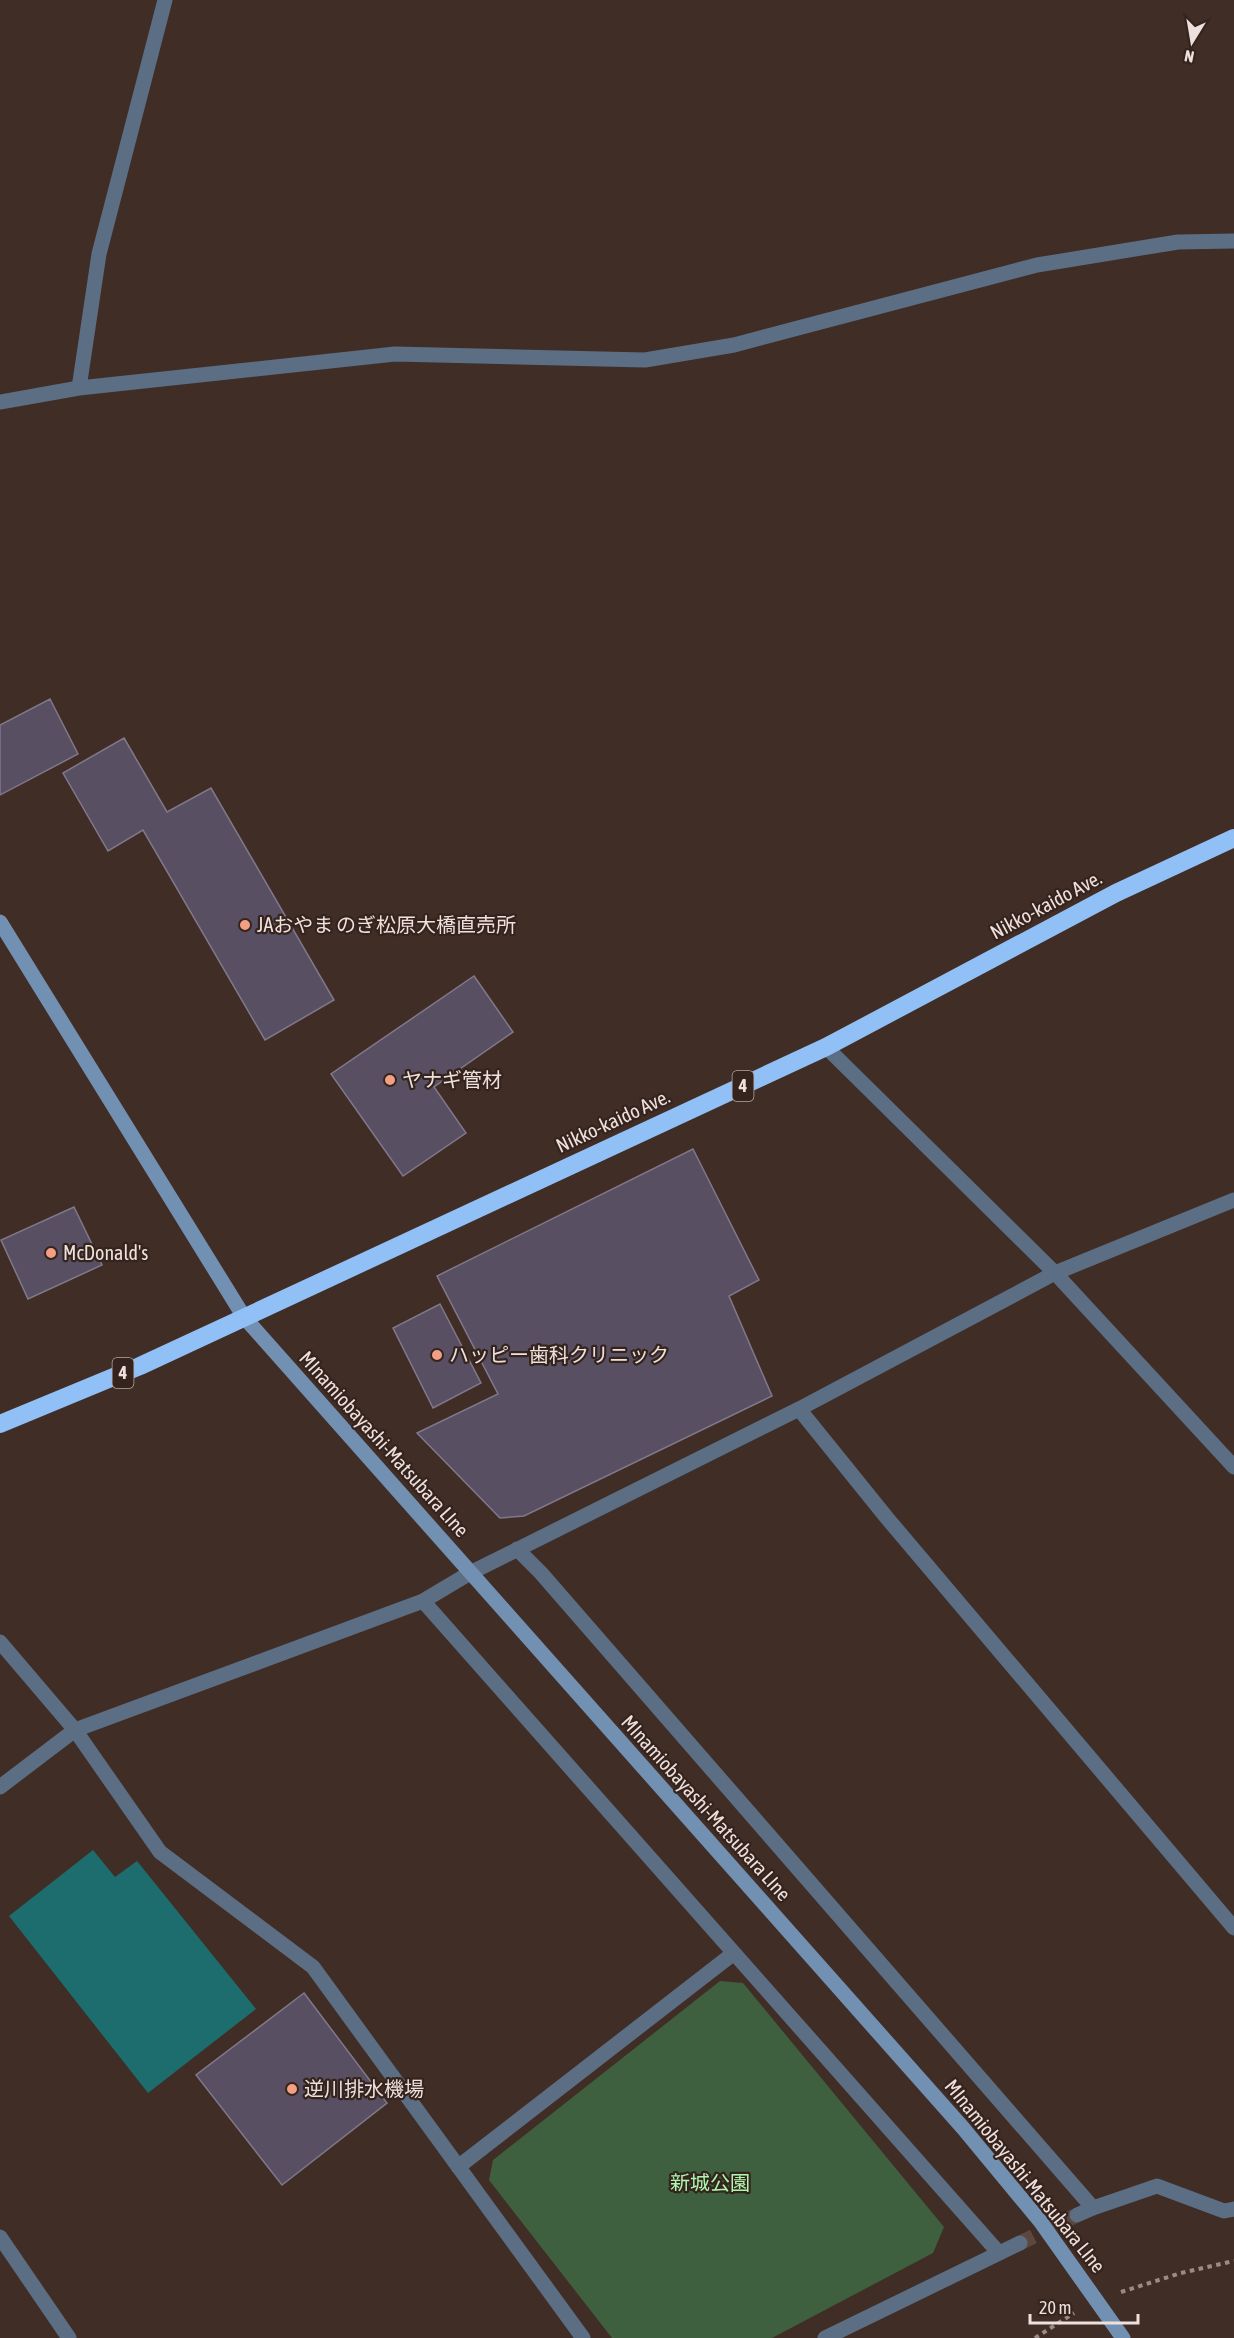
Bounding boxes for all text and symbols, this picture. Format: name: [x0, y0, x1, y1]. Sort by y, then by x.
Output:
north arrow: [1162, 12, 1222, 72]
text: N: [1183, 47, 1195, 66]
street label: Nikko-kaido Ave.: [986, 866, 1105, 944]
place label: JAおやま のぎ松原大橋直売所: [257, 913, 516, 936]
marker: JAおやま のぎ松原大橋直売所: [238, 918, 252, 932]
place label: ヤナギ管材: [402, 1068, 502, 1091]
road number: 4: [732, 1071, 754, 1101]
marker: ヤナギ管材: [383, 1073, 397, 1087]
street label: Nikko-kaido Ave.: [552, 1084, 673, 1157]
place label: McDonald's: [63, 1241, 148, 1264]
marker: McDonald's: [44, 1246, 58, 1260]
place label: ハッピー歯科クリニック: [449, 1343, 669, 1366]
street label: MInamiobayashi-Matsubara LIne: [295, 1346, 474, 1541]
marker: ハッピー歯科クリニック: [430, 1348, 444, 1362]
road number: 4: [112, 1358, 134, 1388]
street label: MInamiobayashi-Matsubara LIne: [617, 1710, 796, 1905]
street label: MInamiobayashi-Matsubara LIne: [940, 2075, 1110, 2277]
place label: 逆川排水機場: [304, 2077, 424, 2100]
marker: 逆川排水機場: [285, 2082, 299, 2096]
park label: 新城公園: [670, 2171, 750, 2194]
scale bar: [1030, 2287, 1138, 2325]
text: 20 m: [1039, 2297, 1071, 2318]

